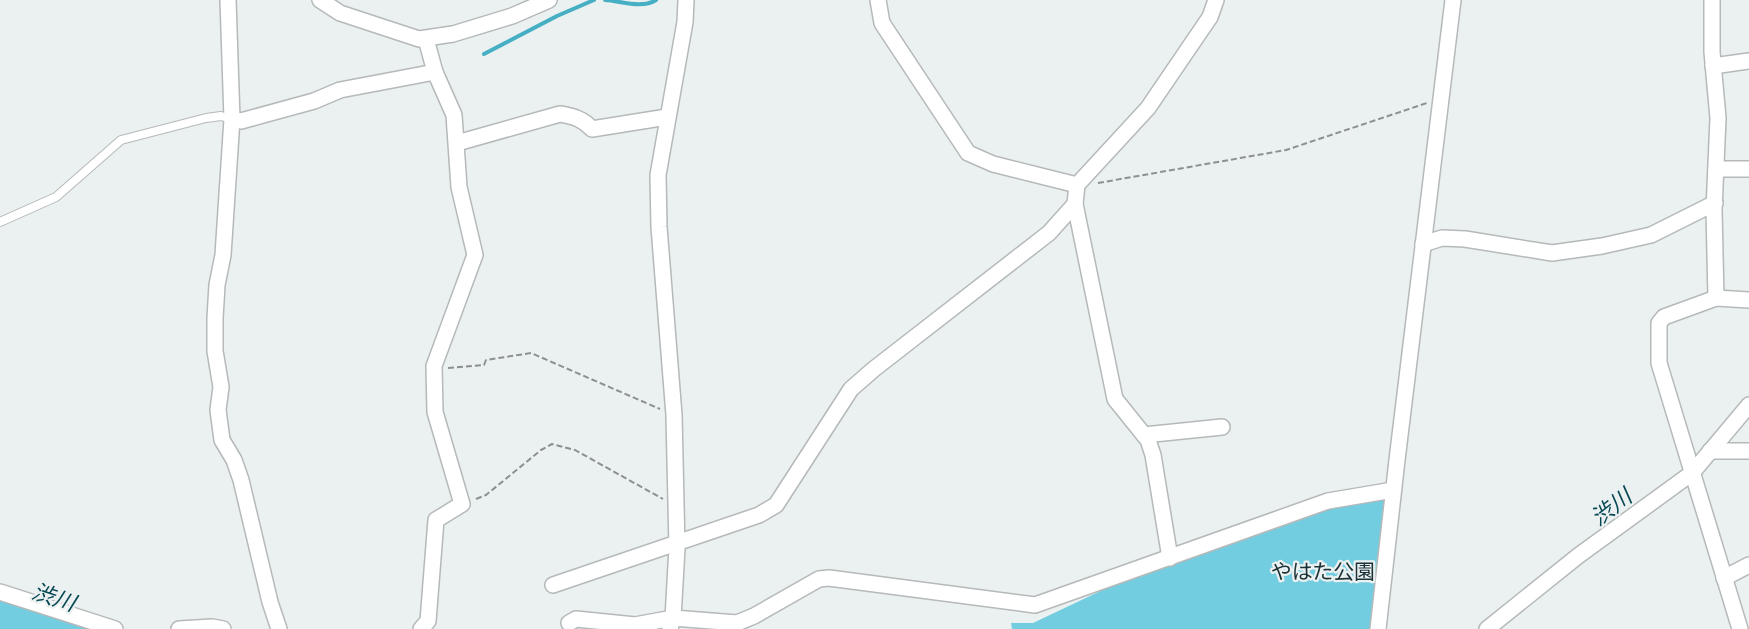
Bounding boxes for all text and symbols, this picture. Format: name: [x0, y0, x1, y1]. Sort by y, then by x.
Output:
water label: 渋川: [1585, 481, 1639, 532]
park label: やはた公園: [1271, 558, 1375, 585]
water label: 渋川: [29, 577, 81, 618]

